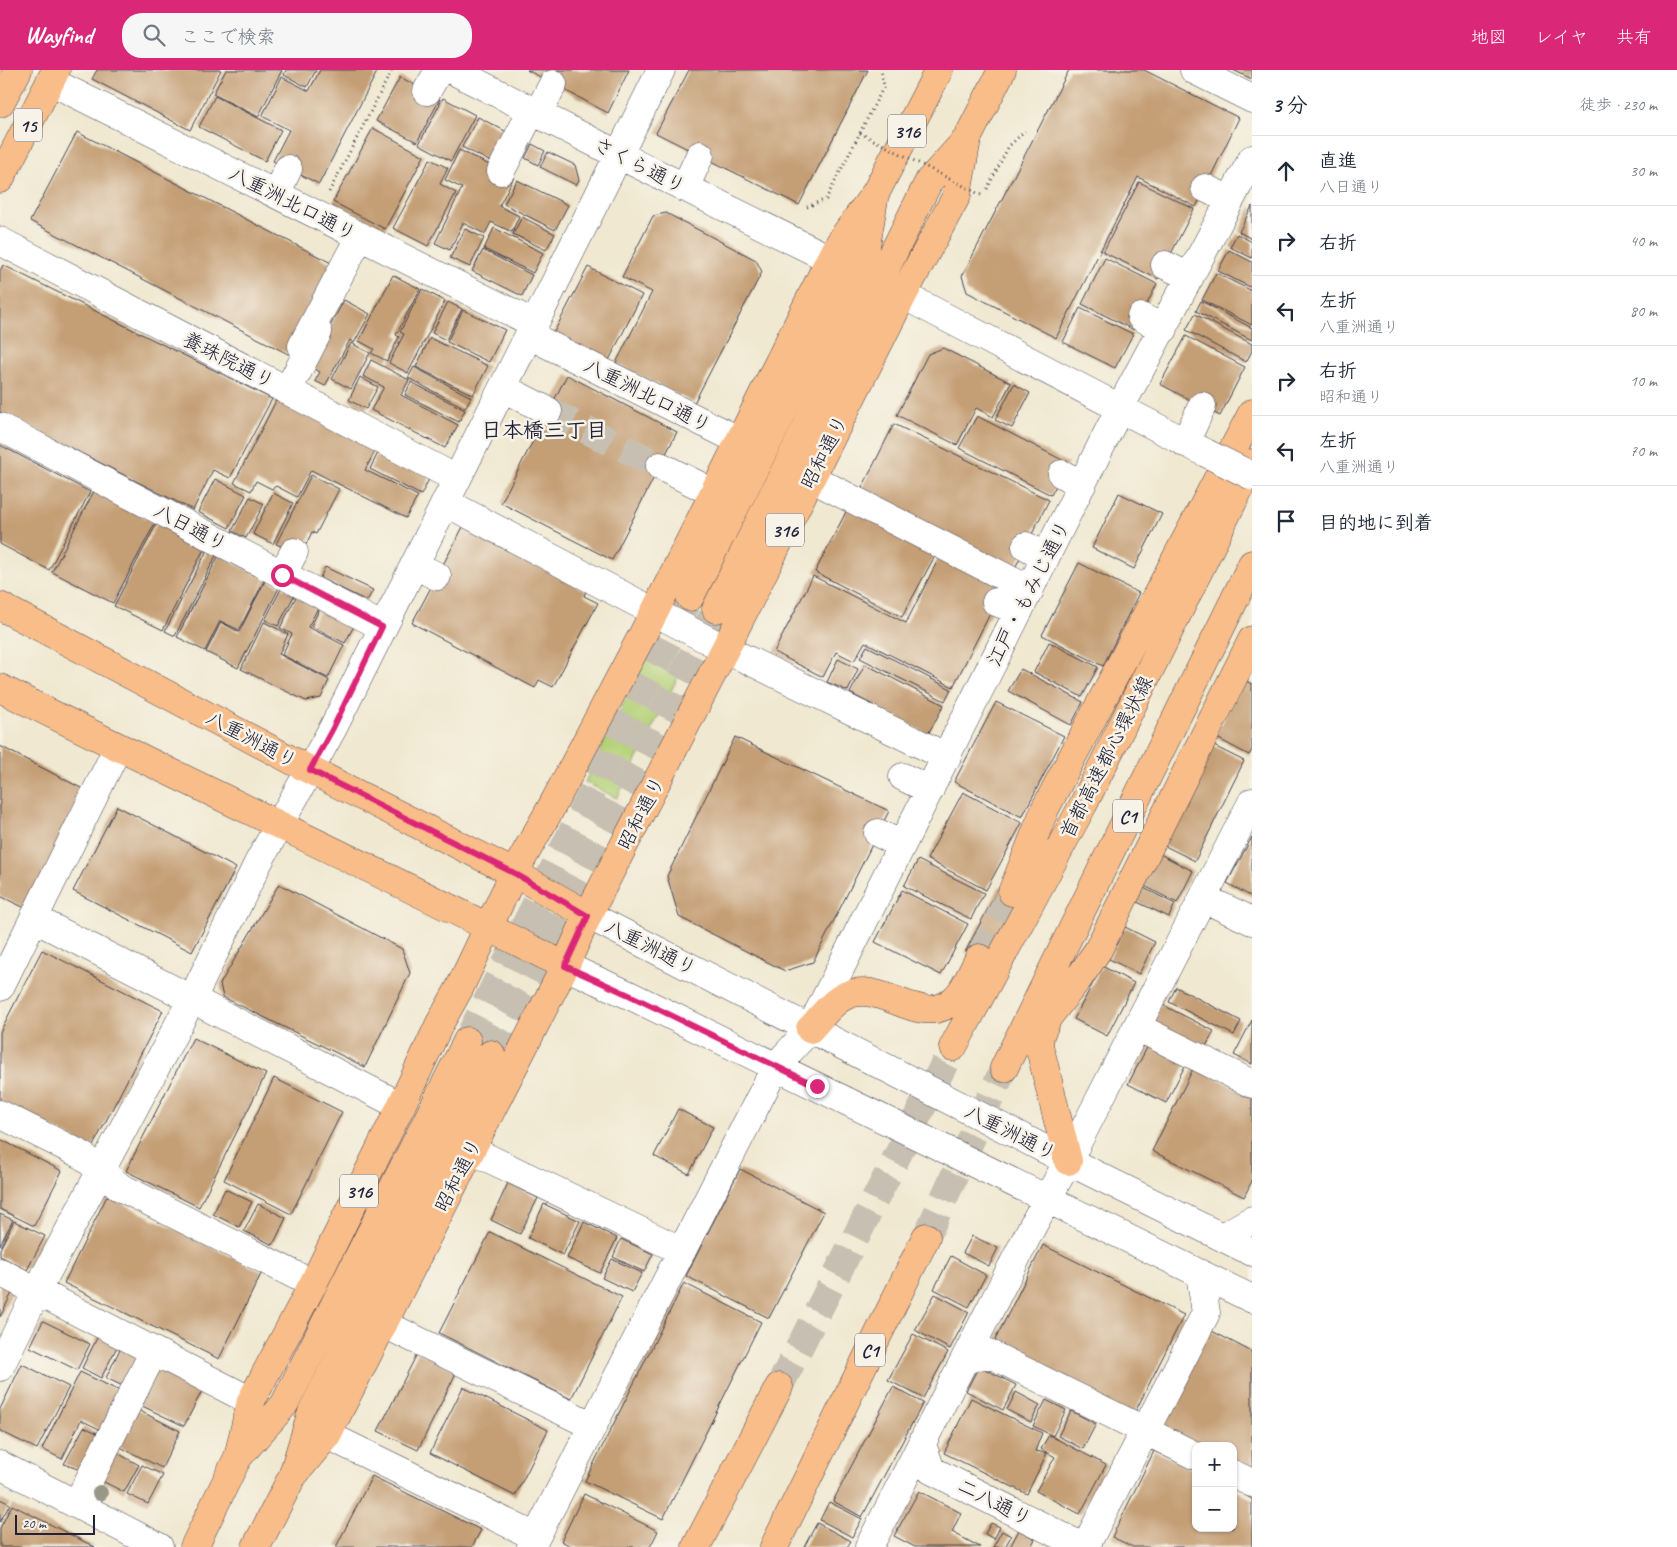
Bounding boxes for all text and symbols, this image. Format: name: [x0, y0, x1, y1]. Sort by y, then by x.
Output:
search box: [122, 13, 472, 58]
text: Wayfind: [25, 20, 92, 50]
icon: search: [140, 21, 168, 49]
text: ここで検索: [180, 25, 275, 49]
text: 地図: [1471, 26, 1507, 48]
text: レイヤ: [1535, 26, 1588, 48]
text: 共有: [1616, 26, 1652, 48]
text: 3 分: [1272, 92, 1308, 118]
text: 徒歩 · 230 m: [1580, 95, 1657, 115]
road number: 15: [14, 108, 42, 142]
road number: 316: [888, 114, 926, 148]
street label: さくら通り: [590, 132, 690, 199]
text: 直進: [1319, 149, 1357, 173]
icon: ahead: [1272, 157, 1300, 185]
street label: 八重洲北口通り: [225, 161, 361, 246]
text: 30 m: [1630, 161, 1657, 181]
text: 八日通り: [1319, 177, 1383, 197]
icon: right: [1272, 227, 1300, 255]
text: 右折: [1319, 231, 1357, 255]
text: 40 m: [1630, 231, 1657, 251]
text: 左折: [1319, 289, 1357, 313]
icon: left: [1272, 297, 1300, 325]
text: 80 m: [1630, 301, 1657, 321]
text: 八重洲通り: [1319, 317, 1399, 337]
street label: 養珠院通り: [179, 327, 279, 394]
street label: 八重洲北口通り: [580, 353, 716, 438]
text: 右折: [1319, 359, 1357, 383]
icon: right: [1272, 367, 1300, 395]
text: 10 m: [1630, 371, 1657, 391]
text: 昭和通り: [1319, 387, 1383, 407]
street label: 昭和通り: [795, 411, 854, 494]
district label: 日本橋三丁目: [481, 417, 607, 443]
text: 左折: [1319, 429, 1357, 453]
icon: left: [1272, 437, 1300, 465]
text: 70 m: [1630, 441, 1657, 461]
text: 八重洲通り: [1319, 457, 1399, 477]
street label: 八日通り: [150, 498, 232, 557]
icon: arrive: [1272, 507, 1300, 535]
text: 目的地に到着: [1319, 511, 1433, 535]
road number: 316: [766, 514, 804, 546]
street label: 江戸・もみじ通り: [981, 516, 1076, 670]
route start: [271, 564, 294, 587]
street label: 首都高速都心環状線: [1054, 671, 1158, 843]
street label: 八重洲通り: [202, 705, 302, 774]
street label: 昭和通り: [612, 772, 671, 855]
road number: C1: [1113, 799, 1143, 832]
street label: 八重洲通り: [601, 914, 701, 981]
route end: [806, 1075, 829, 1098]
street label: 八重洲通り: [961, 1099, 1061, 1166]
street label: 昭和通り: [429, 1134, 488, 1217]
road number: 316: [340, 1174, 378, 1208]
road number: C1: [855, 1334, 885, 1366]
map controls: [1192, 1442, 1237, 1532]
button: +: [1192, 1442, 1237, 1487]
street label: 二八通り: [953, 1473, 1036, 1532]
button: −: [1192, 1487, 1237, 1532]
scale bar: [15, 1512, 95, 1535]
text: 20 m: [22, 1515, 46, 1532]

